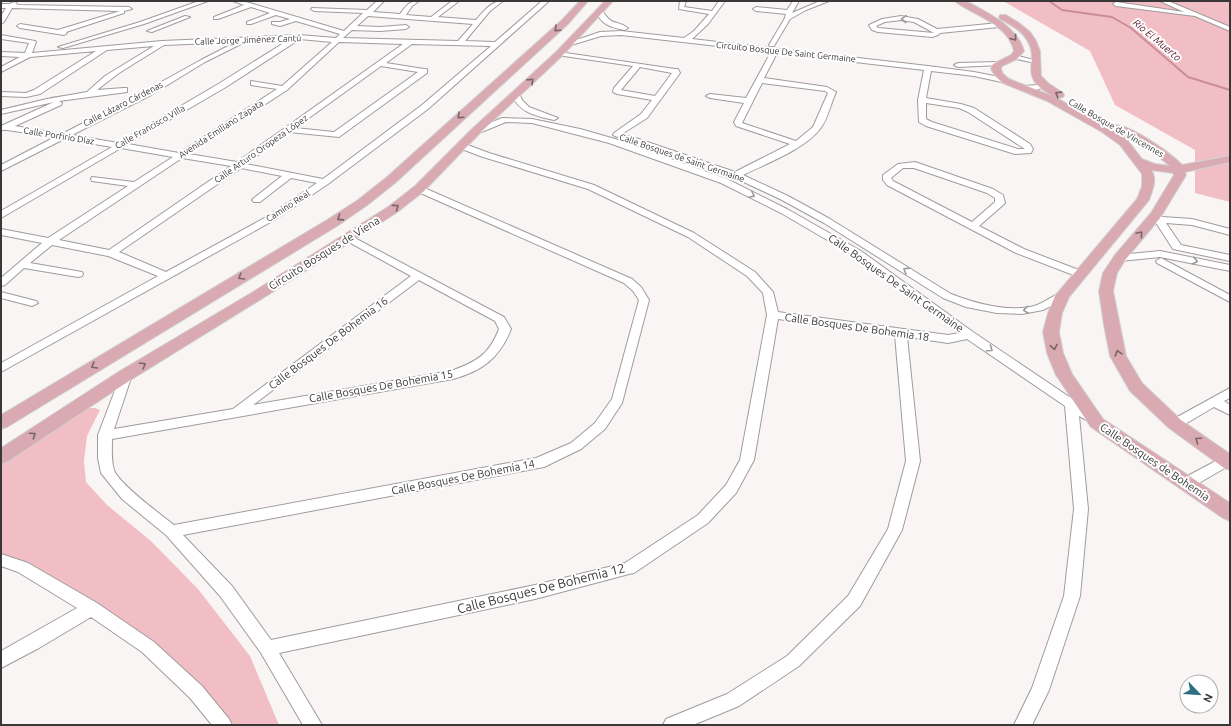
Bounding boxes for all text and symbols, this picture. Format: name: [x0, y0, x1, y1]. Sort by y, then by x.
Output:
one-way arrow: [901, 14, 907, 23]
water label: Rio El Muerto: [1131, 17, 1184, 64]
one-way arrow: [554, 24, 562, 32]
street label: Calle Jorge Jiménez Cantú: [194, 33, 302, 47]
one-way arrow: [1009, 34, 1016, 41]
street label: Circuito Bosque De Saint Germaine: [716, 40, 856, 64]
one-way arrow: [526, 78, 534, 86]
street label: Calle Lázaro Cárdenas: [81, 80, 165, 128]
one-way arrow: [1055, 91, 1062, 98]
street label: Calle Bosque de Vincennes: [1067, 97, 1165, 159]
street label: Avenida Emiliano Zapata: [177, 98, 265, 160]
street label: Calle Francisco Villa: [113, 103, 187, 151]
one-way arrow: [457, 111, 465, 118]
street label: Calle Arturo Oropeza López: [212, 113, 310, 185]
street label: Calle Porfirio Díaz: [23, 125, 95, 147]
street label: Calle Bosques de Saint Germaine: [618, 132, 746, 184]
street label: Camino Real: [264, 188, 312, 224]
one-way arrow: [748, 190, 756, 198]
one-way arrow: [391, 205, 398, 212]
one-way arrow: [337, 213, 344, 221]
street label: Circuito Bosques de Viena: [266, 214, 382, 292]
street label: Calle Bosques De Saint Germaine: [826, 232, 966, 334]
one-way arrow: [1135, 232, 1142, 239]
one-way arrow: [1192, 256, 1198, 264]
one-way arrow: [903, 268, 910, 275]
one-way arrow: [238, 272, 245, 279]
street label: Calle Bosques De Bohemia 16: [266, 294, 390, 392]
one-way arrow: [1023, 305, 1029, 314]
street label: Calle Bosques De Bohemia 18: [784, 311, 930, 343]
one-way arrow: [986, 344, 993, 351]
one-way arrow: [1049, 344, 1058, 350]
one-way arrow: [1114, 349, 1123, 356]
one-way arrow: [91, 362, 98, 369]
one-way arrow: [139, 362, 146, 369]
street label: Calle Bosques De Bohemia 15: [308, 367, 454, 405]
street label: Calle Bosques de Bohemia: [1098, 421, 1212, 503]
one-way arrow: [29, 433, 36, 440]
one-way arrow: [1195, 437, 1202, 445]
street label: Calle Bosques De Bohemia 14: [390, 457, 536, 497]
street label: Calle Bosques De Bohemia 12: [456, 560, 626, 616]
north arrow: [1179, 674, 1219, 714]
text: N: [1201, 692, 1215, 704]

